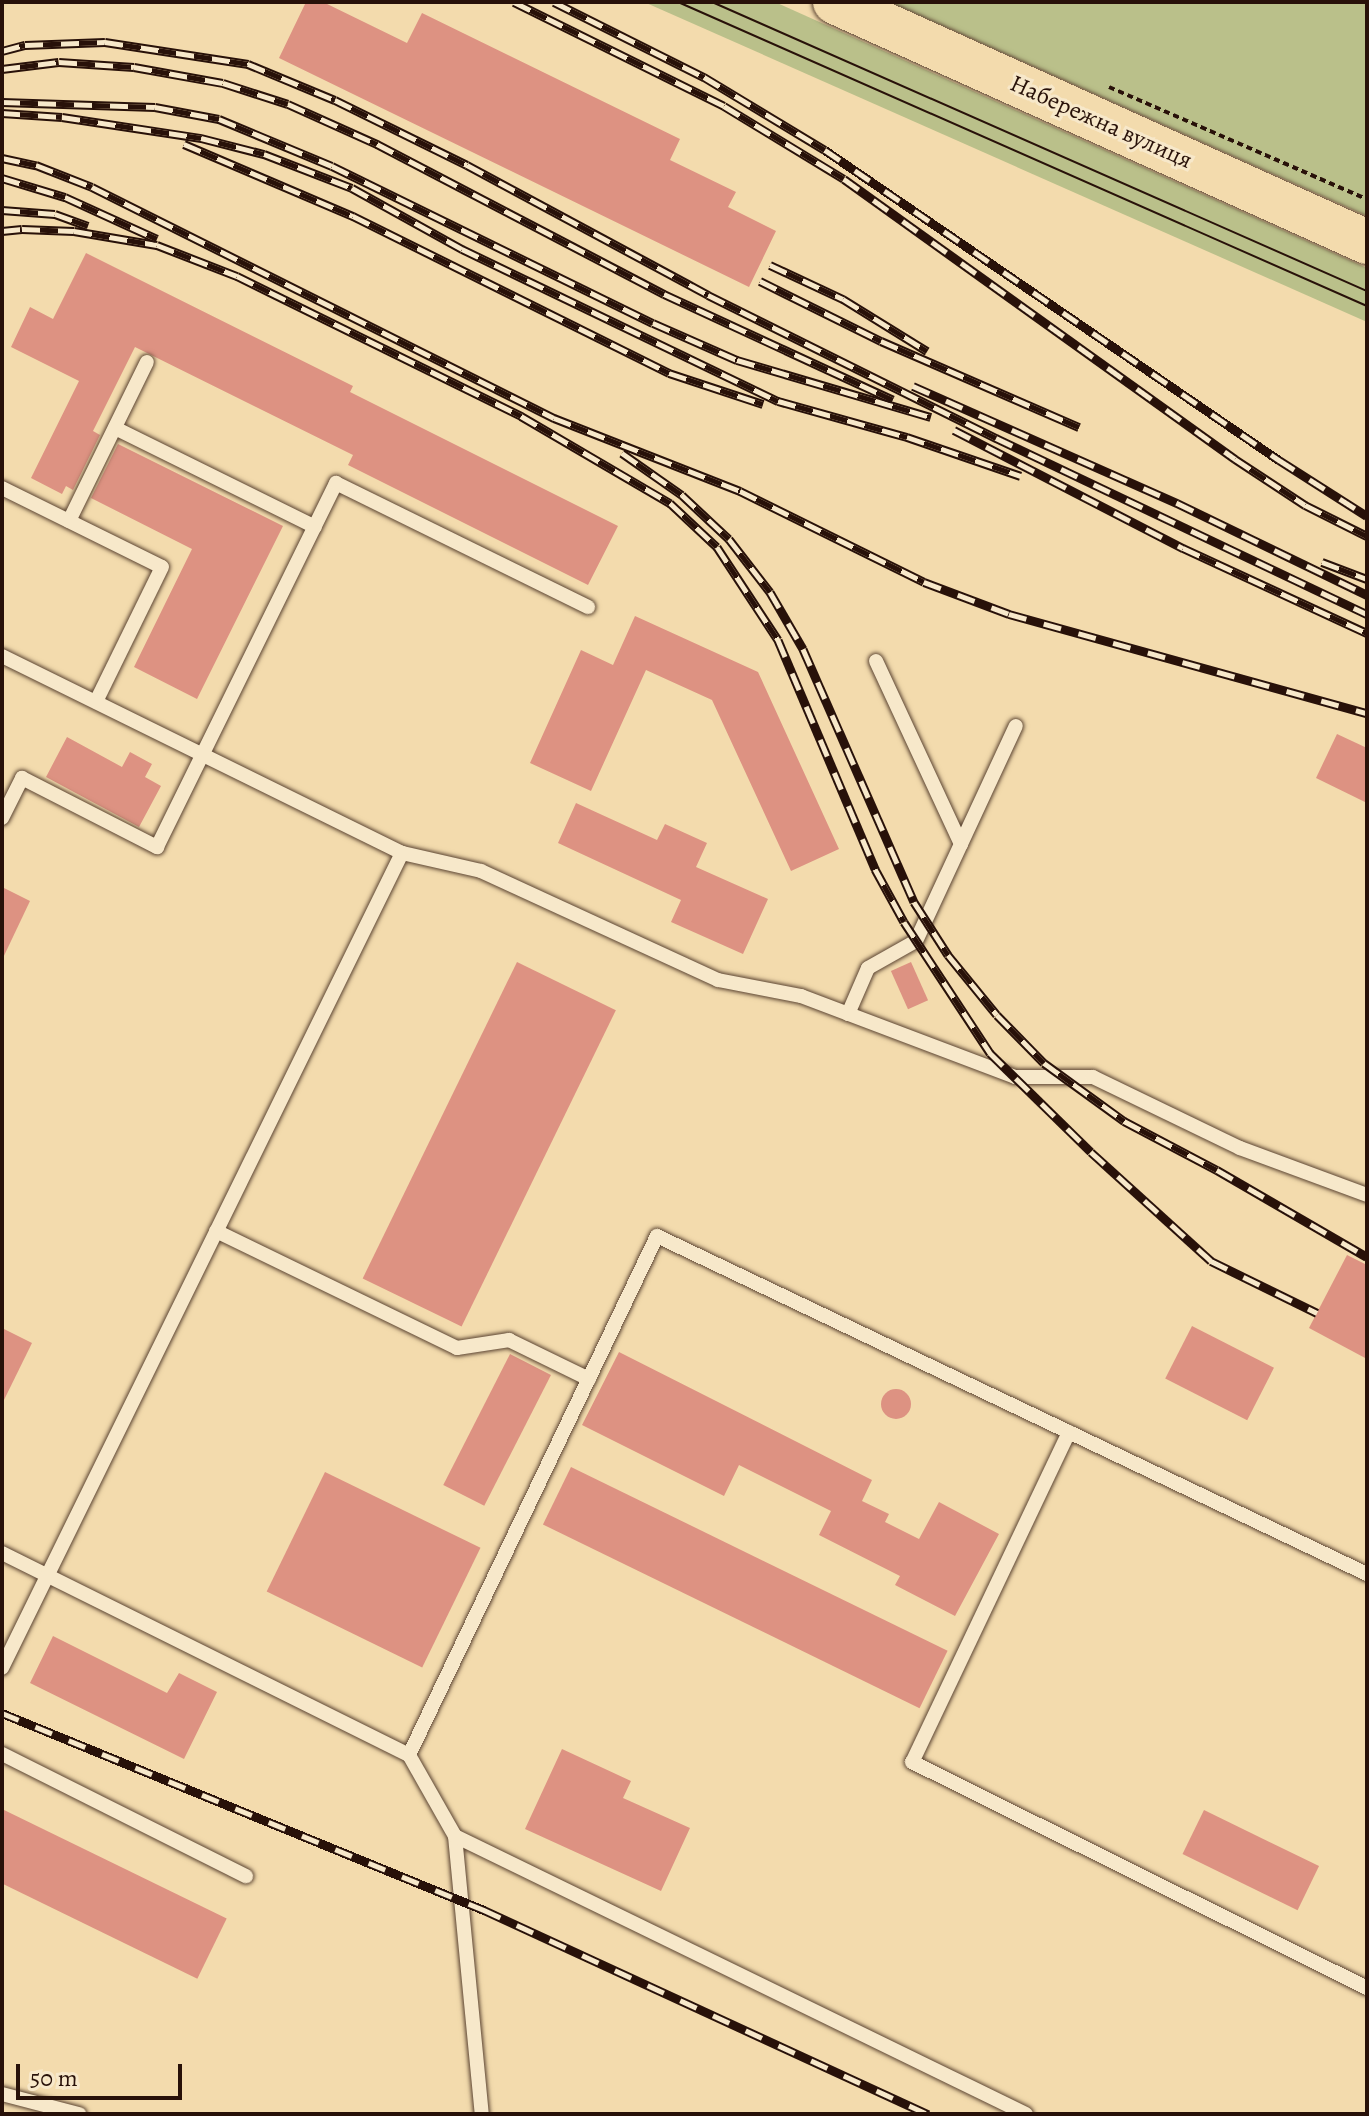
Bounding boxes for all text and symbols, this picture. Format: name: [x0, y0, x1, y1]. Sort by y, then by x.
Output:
street label: Набережна вулиця: [1005, 69, 1197, 175]
scale bar: [20, 2048, 186, 2098]
text: 50 m: [30, 2062, 78, 2094]

